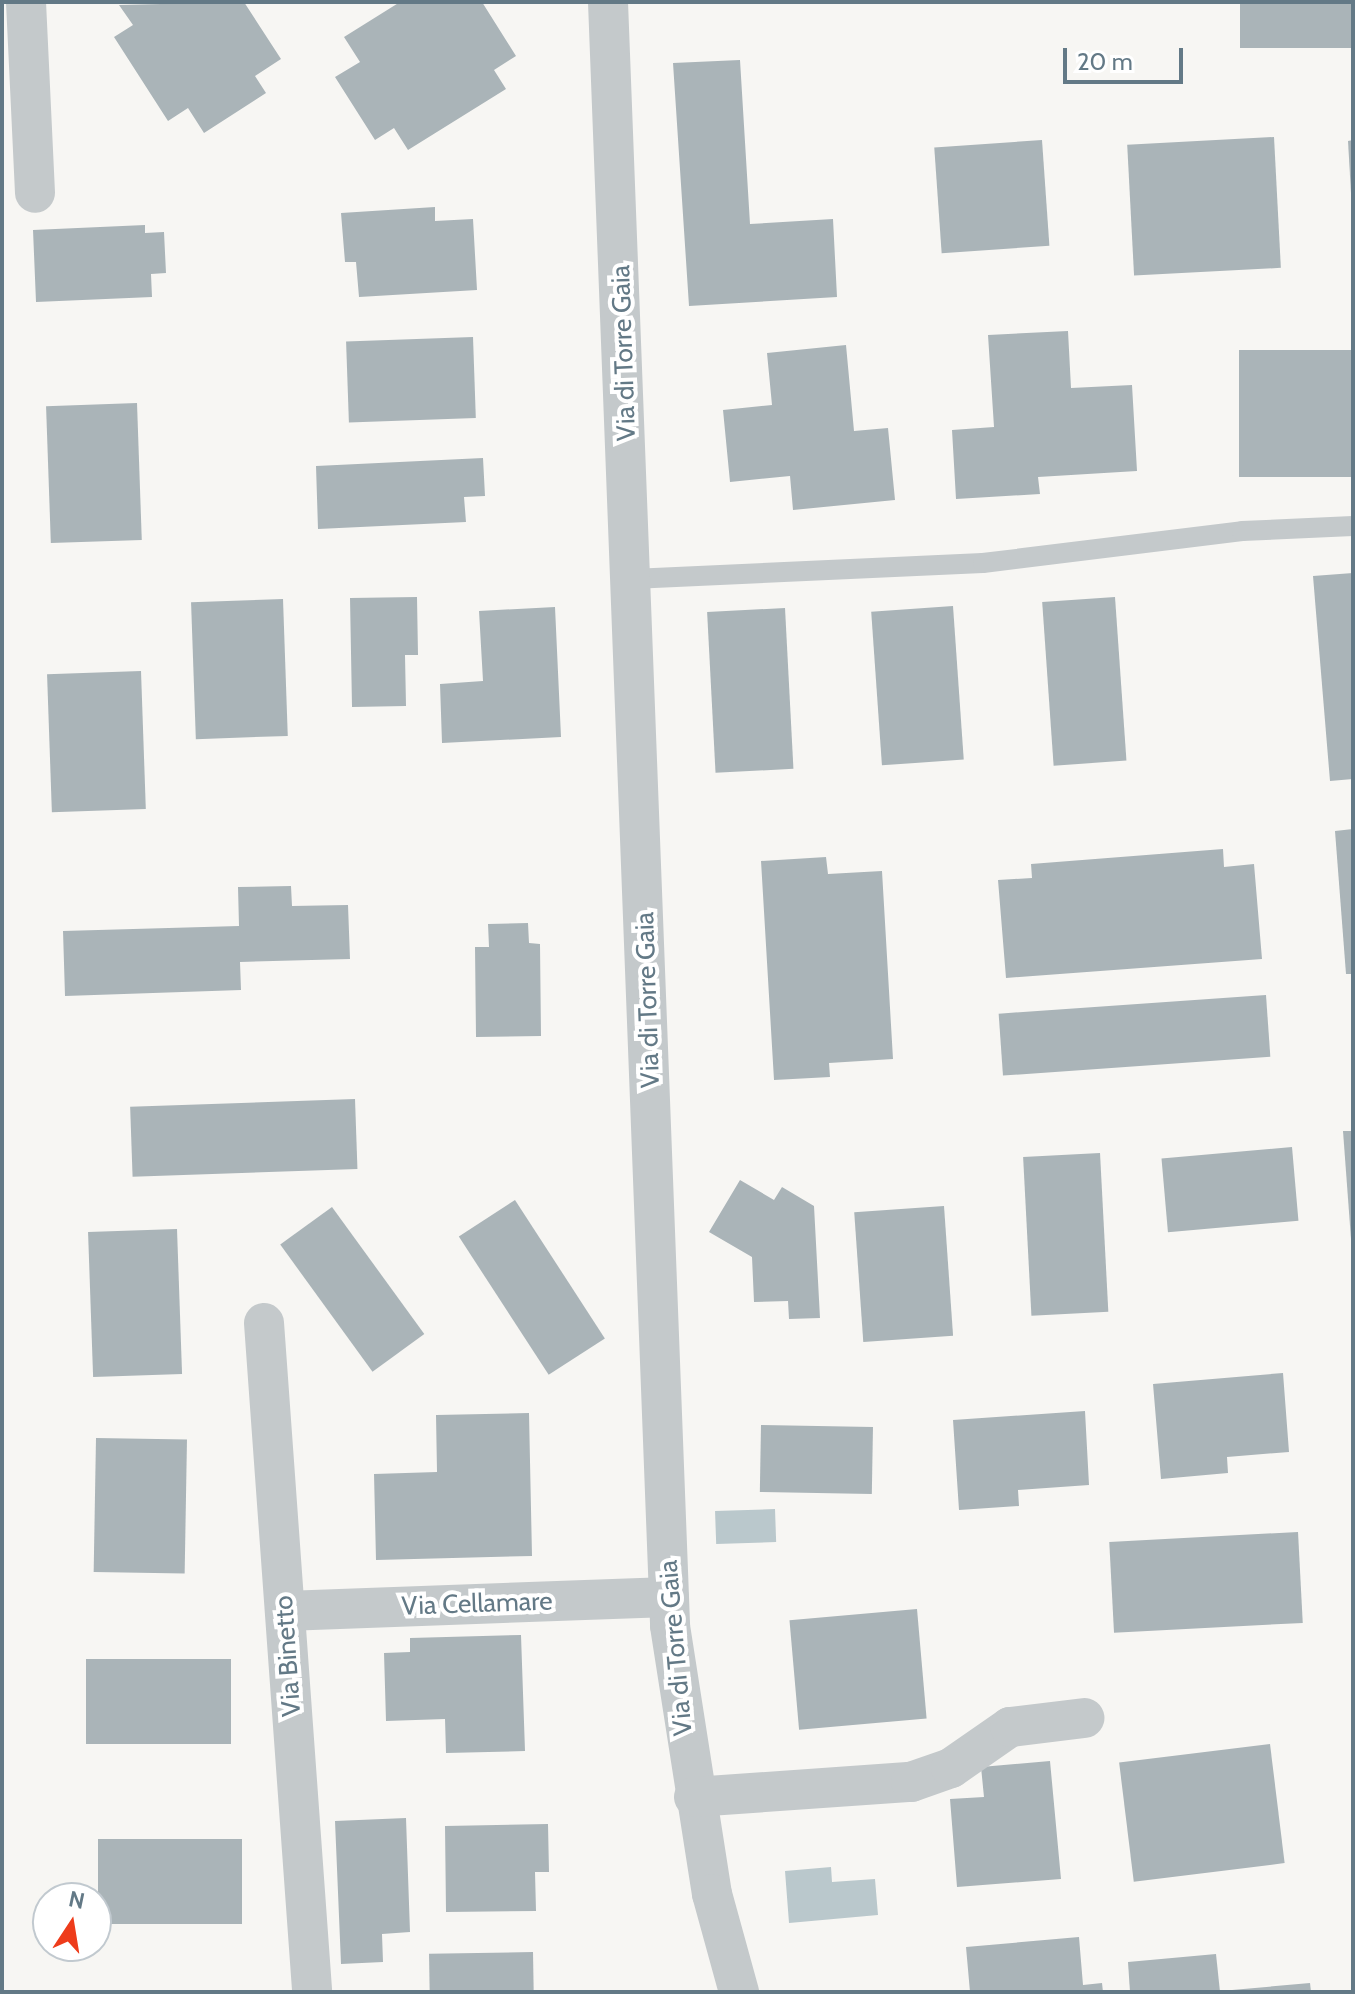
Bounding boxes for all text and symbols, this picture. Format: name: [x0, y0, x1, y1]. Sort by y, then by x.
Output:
scale bar: [1067, 32, 1187, 82]
text: 20 m: [1077, 47, 1133, 76]
street label: Via di Torre Gaia: [605, 265, 643, 441]
street label: Via di Torre Gaia: [629, 912, 667, 1088]
street label: Via di Torre Gaia: [653, 1559, 699, 1737]
street label: Via Cellamare: [401, 1586, 553, 1622]
street label: Via Binetto: [268, 1594, 308, 1718]
north arrow: [32, 1882, 112, 1962]
text: N: [66, 1885, 87, 1915]

